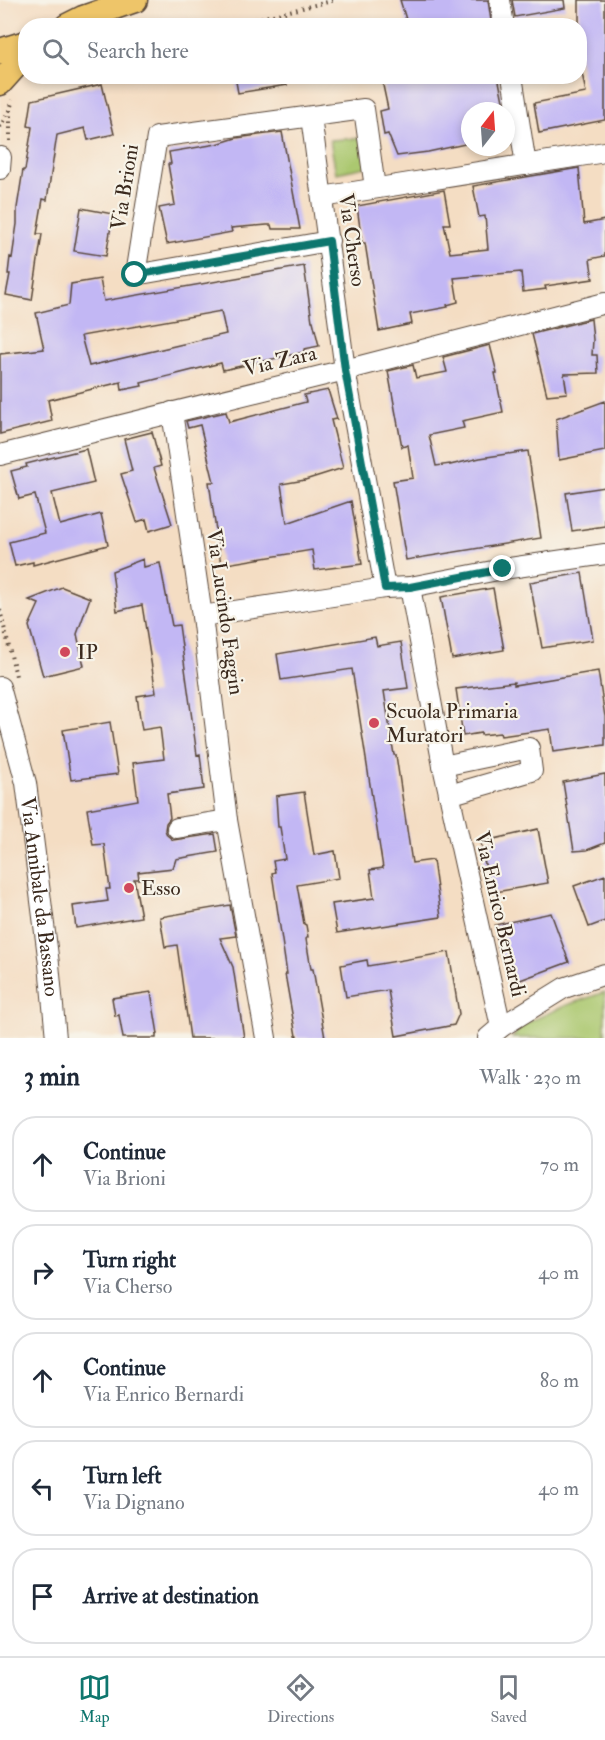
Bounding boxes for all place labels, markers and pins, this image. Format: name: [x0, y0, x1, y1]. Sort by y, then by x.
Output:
place label: IP: [77, 639, 98, 666]
marker: IP: [58, 645, 72, 659]
place label: Scuola Primaria Muratori: [386, 698, 518, 749]
marker: Scuola Primaria Muratori: [367, 716, 381, 730]
place label: Esso: [141, 875, 181, 902]
marker: Esso: [122, 881, 136, 895]

